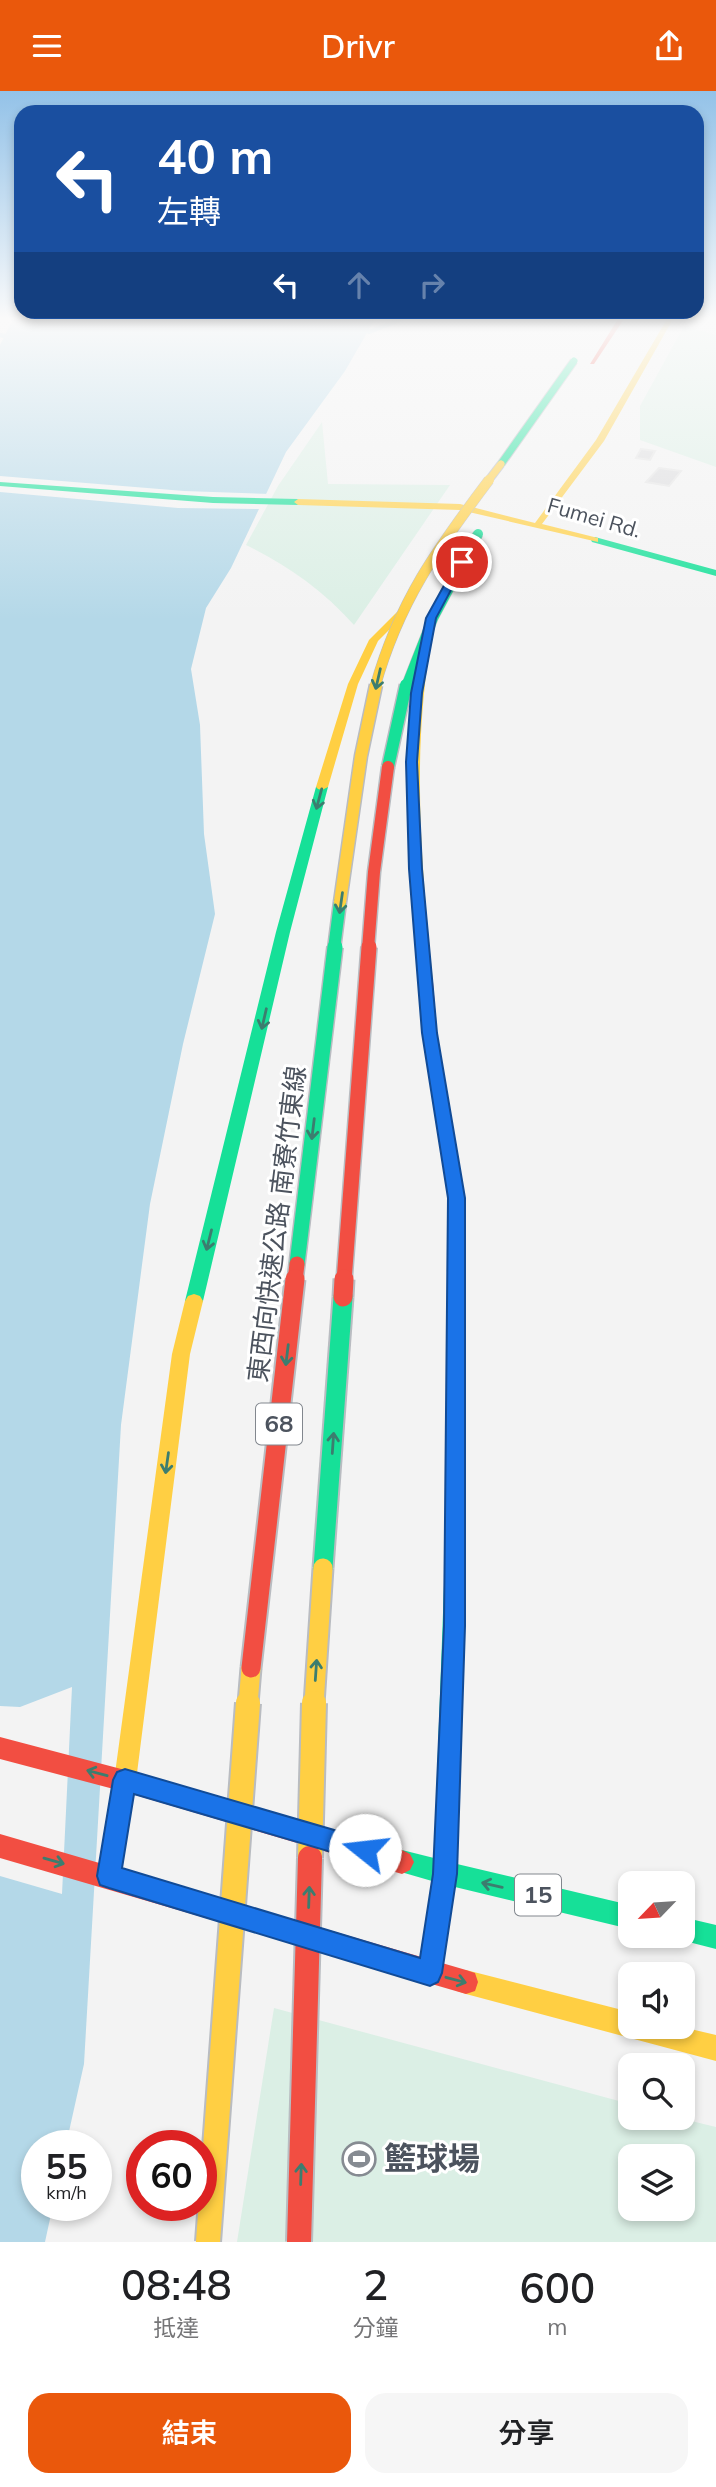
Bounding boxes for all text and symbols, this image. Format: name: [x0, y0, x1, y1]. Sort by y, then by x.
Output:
text: Drivr: [321, 26, 395, 66]
icon: menu: [28, 27, 66, 65]
icon: share: [650, 27, 688, 65]
text: 40 m: [157, 125, 273, 186]
icon: left: [42, 133, 133, 224]
text: 左轉: [157, 191, 221, 231]
icon: left: [267, 266, 305, 304]
icon: ahead: [340, 266, 378, 304]
icon: right: [413, 266, 451, 304]
street label: Fumei Rd.: [545, 491, 644, 543]
pin: [432, 532, 492, 592]
icon: arrive: [443, 543, 481, 581]
one-way arrow: [371, 667, 384, 690]
one-way arrow: [312, 787, 325, 809]
one-way arrow: [334, 891, 347, 914]
one-way arrow: [256, 1007, 270, 1030]
street label: 東西向快速公路 南寮竹東線: [241, 1064, 312, 1384]
one-way arrow: [306, 1117, 319, 1140]
one-way arrow: [202, 1228, 215, 1251]
one-way arrow: [280, 1343, 293, 1366]
road number: 68: [256, 1403, 302, 1444]
one-way arrow: [327, 1432, 340, 1455]
one-way arrow: [160, 1451, 173, 1474]
one-way arrow: [310, 1659, 323, 1682]
one-way arrow: [86, 1766, 109, 1779]
position arrow: [328, 1813, 402, 1887]
one-way arrow: [43, 1855, 65, 1868]
north arrow: [618, 1871, 695, 1948]
map controls: [618, 1871, 695, 2221]
road number: 15: [515, 1875, 561, 1916]
one-way arrow: [481, 1877, 504, 1891]
one-way arrow: [302, 1886, 315, 1909]
button: sound: [618, 1962, 695, 2039]
one-way arrow: [444, 1974, 467, 1987]
button: search: [618, 2053, 695, 2130]
speed limit sign: 60: [126, 2130, 217, 2221]
place label: 籃球場: [384, 2138, 480, 2178]
sports icon: 籃球場: [340, 2140, 378, 2178]
text: 55: [45, 2144, 88, 2188]
button: layers: [618, 2144, 695, 2221]
one-way arrow: [294, 2163, 308, 2186]
text: km/h: [46, 2181, 87, 2204]
text: 08:48: [121, 2258, 232, 2311]
text: 2: [363, 2258, 388, 2311]
text: 600: [519, 2261, 595, 2314]
text: m: [547, 2312, 567, 2341]
text: 抵達: [153, 2313, 199, 2342]
text: 分鐘: [353, 2313, 399, 2342]
button: 結束: [28, 2393, 351, 2473]
button: 分享: [365, 2393, 688, 2473]

